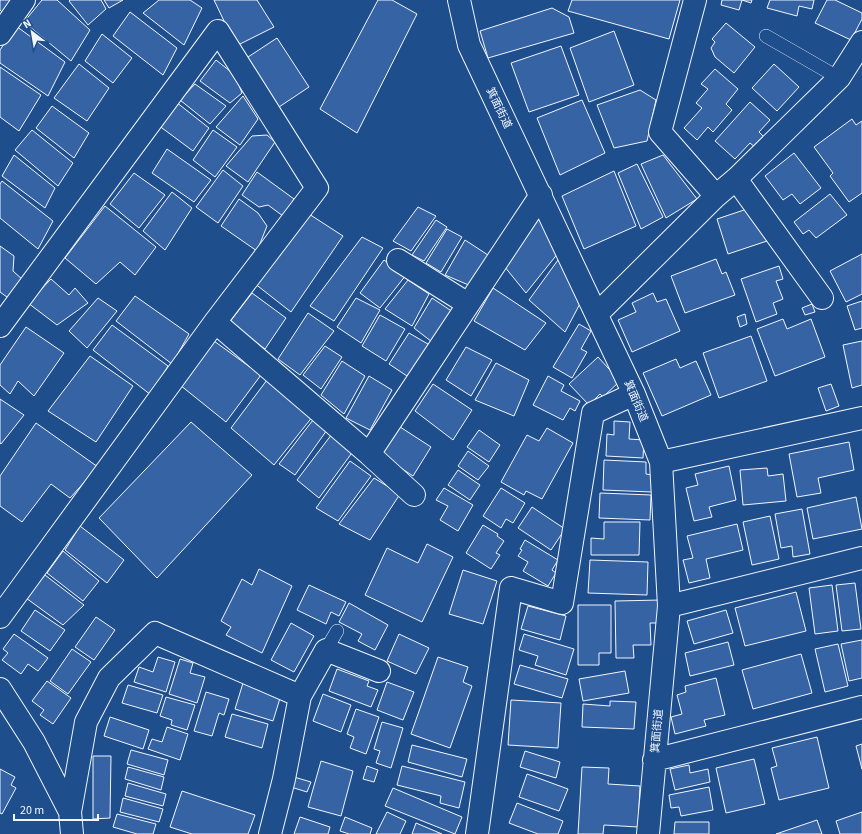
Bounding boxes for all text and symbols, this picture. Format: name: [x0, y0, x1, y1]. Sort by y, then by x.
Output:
north arrow: [12, 12, 52, 52]
text: N: [20, 16, 34, 32]
street label: 箕面街道: [483, 85, 515, 131]
street label: 箕面街道: [621, 378, 651, 424]
street label: 箕面街道: [648, 708, 666, 754]
scale bar: [14, 796, 98, 822]
text: 20 m: [20, 802, 44, 819]

